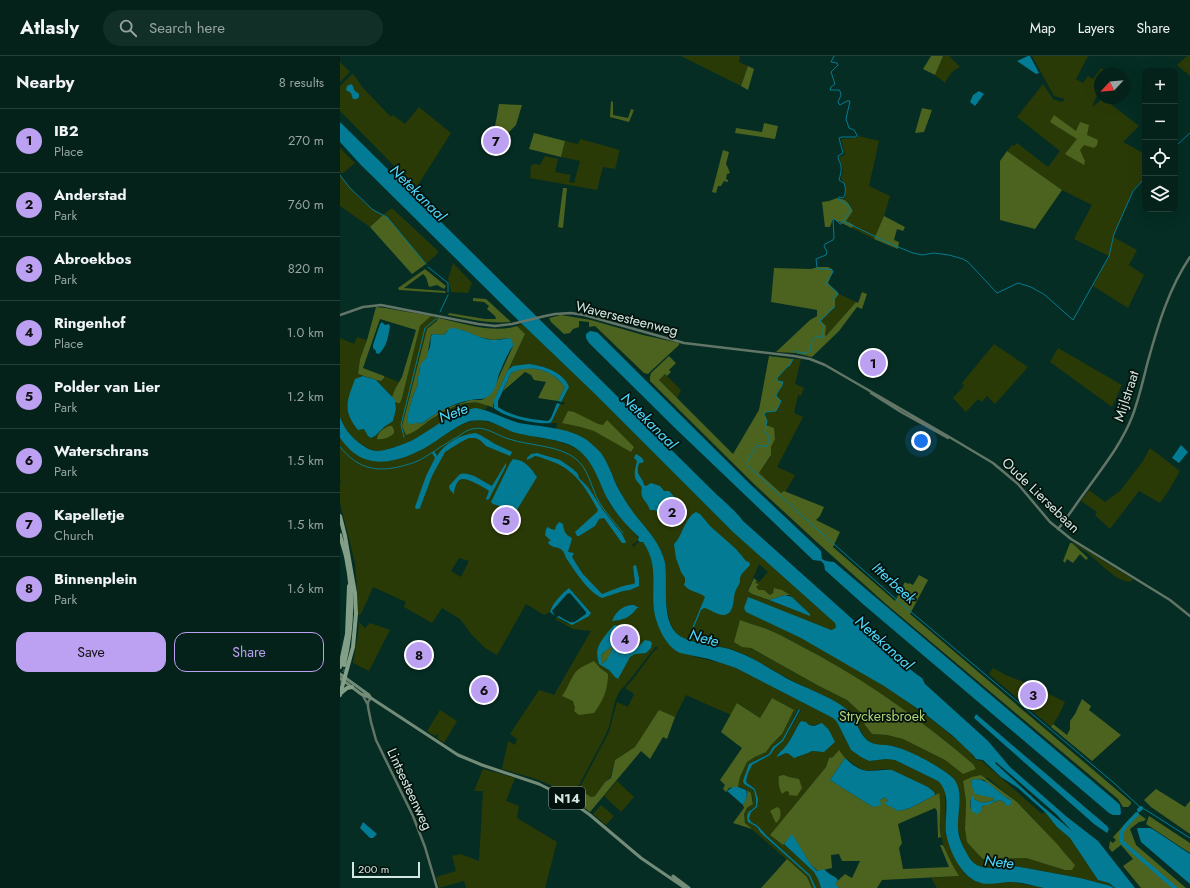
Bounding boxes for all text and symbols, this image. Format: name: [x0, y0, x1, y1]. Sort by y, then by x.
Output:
search box: [103, 10, 383, 46]
text: Atlasly: [20, 14, 79, 41]
icon: search: [117, 17, 139, 39]
text: Search here: [149, 17, 225, 39]
text: Map: [1030, 18, 1056, 38]
text: Layers: [1078, 18, 1114, 38]
text: Share: [1136, 18, 1170, 38]
north arrow: [1094, 68, 1130, 104]
map controls: [1142, 68, 1178, 212]
button: +: [1142, 68, 1178, 104]
text: Nearby: [16, 70, 74, 94]
text: 8 results: [279, 73, 324, 92]
button: −: [1142, 104, 1178, 140]
text: IB2: [54, 120, 79, 142]
pin: 7: [483, 126, 509, 156]
text: 1: [26, 131, 32, 150]
text: 270 m: [288, 131, 324, 150]
button: locate: [1142, 140, 1178, 176]
text: Place: [54, 142, 83, 161]
water label: Netekanaal: [385, 160, 452, 227]
button: layers: [1142, 176, 1178, 212]
text: Anderstad: [54, 184, 127, 206]
text: 2: [25, 195, 33, 214]
text: 760 m: [288, 195, 324, 214]
text: Park: [54, 206, 77, 225]
text: Abroekbos: [54, 248, 131, 270]
text: 3: [25, 259, 33, 278]
text: 820 m: [288, 259, 324, 278]
text: Park: [54, 270, 77, 289]
street label: Waversesteenweg: [574, 296, 680, 340]
text: Ringenhof: [54, 312, 125, 334]
text: 4: [24, 323, 34, 342]
text: 1.0 km: [287, 323, 324, 342]
text: Place: [54, 334, 83, 353]
pin: 1: [860, 348, 886, 378]
street label: Mijlstraat: [1108, 367, 1144, 424]
text: Polder van Lier: [54, 376, 160, 398]
text: 5: [25, 387, 33, 406]
text: 1.2 km: [287, 387, 324, 406]
water label: Netekanaal: [616, 388, 683, 455]
water label: Nete: [435, 397, 471, 429]
text: Park: [54, 398, 77, 417]
your location: [911, 431, 931, 451]
text: Waterschrans: [54, 440, 149, 462]
text: 6: [25, 451, 33, 470]
text: 1.5 km: [287, 451, 324, 470]
street label: Oude Liersebaan: [998, 453, 1084, 537]
text: Park: [54, 462, 77, 481]
pin: 2: [659, 497, 685, 527]
text: Kapelletje: [54, 504, 125, 526]
pin: 5: [493, 505, 519, 535]
text: 7: [25, 515, 33, 534]
text: 1.5 km: [287, 515, 324, 534]
text: Church: [54, 526, 94, 545]
water label: Itterbeek: [867, 557, 921, 609]
text: Binnenplein: [54, 568, 137, 590]
text: 8: [25, 579, 33, 598]
text: 1.6 km: [287, 579, 324, 598]
text: Park: [54, 590, 77, 609]
water label: Netekanaal: [850, 611, 919, 676]
pin: 4: [612, 624, 638, 654]
water label: Nete: [687, 624, 722, 653]
button: Save: [16, 632, 166, 672]
button: Share: [174, 632, 324, 672]
pin: 8: [406, 640, 432, 670]
pin: 6: [471, 675, 497, 705]
pin: 3: [1020, 680, 1046, 710]
park label: Stryckersbroek: [839, 706, 926, 726]
street label: Lintsesteenweg: [382, 745, 438, 833]
road number: N14: [549, 787, 585, 809]
water label: Nete: [983, 850, 1015, 875]
scale bar: [352, 860, 420, 879]
text: 200 m: [358, 861, 389, 877]

